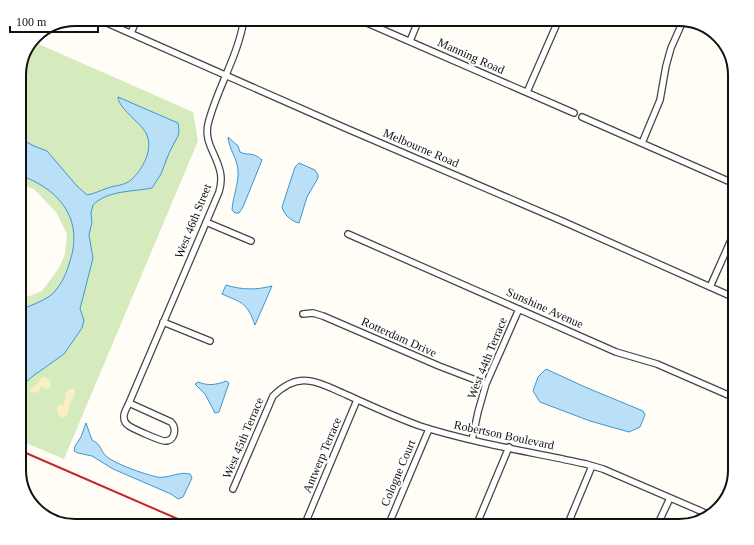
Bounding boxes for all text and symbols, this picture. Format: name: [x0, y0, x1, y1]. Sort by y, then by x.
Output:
scale bar: [10, 8, 98, 34]
text: 100 m: [16, 15, 47, 29]
street label: Manning Road: [435, 35, 507, 77]
street label: Melbourne Road: [381, 126, 461, 170]
street label: West 46th Street: [172, 181, 215, 260]
street label: Sunshine Avenue: [504, 285, 586, 331]
street label: Rotterdam Drive: [359, 314, 439, 360]
street label: West 44th Terrace: [464, 315, 510, 401]
street label: West 45th Terrace: [220, 395, 266, 481]
street label: Antwerp Terrace: [300, 415, 344, 495]
street label: Robertson Boulevard: [452, 418, 556, 452]
street label: Cologne Court: [378, 437, 419, 508]

